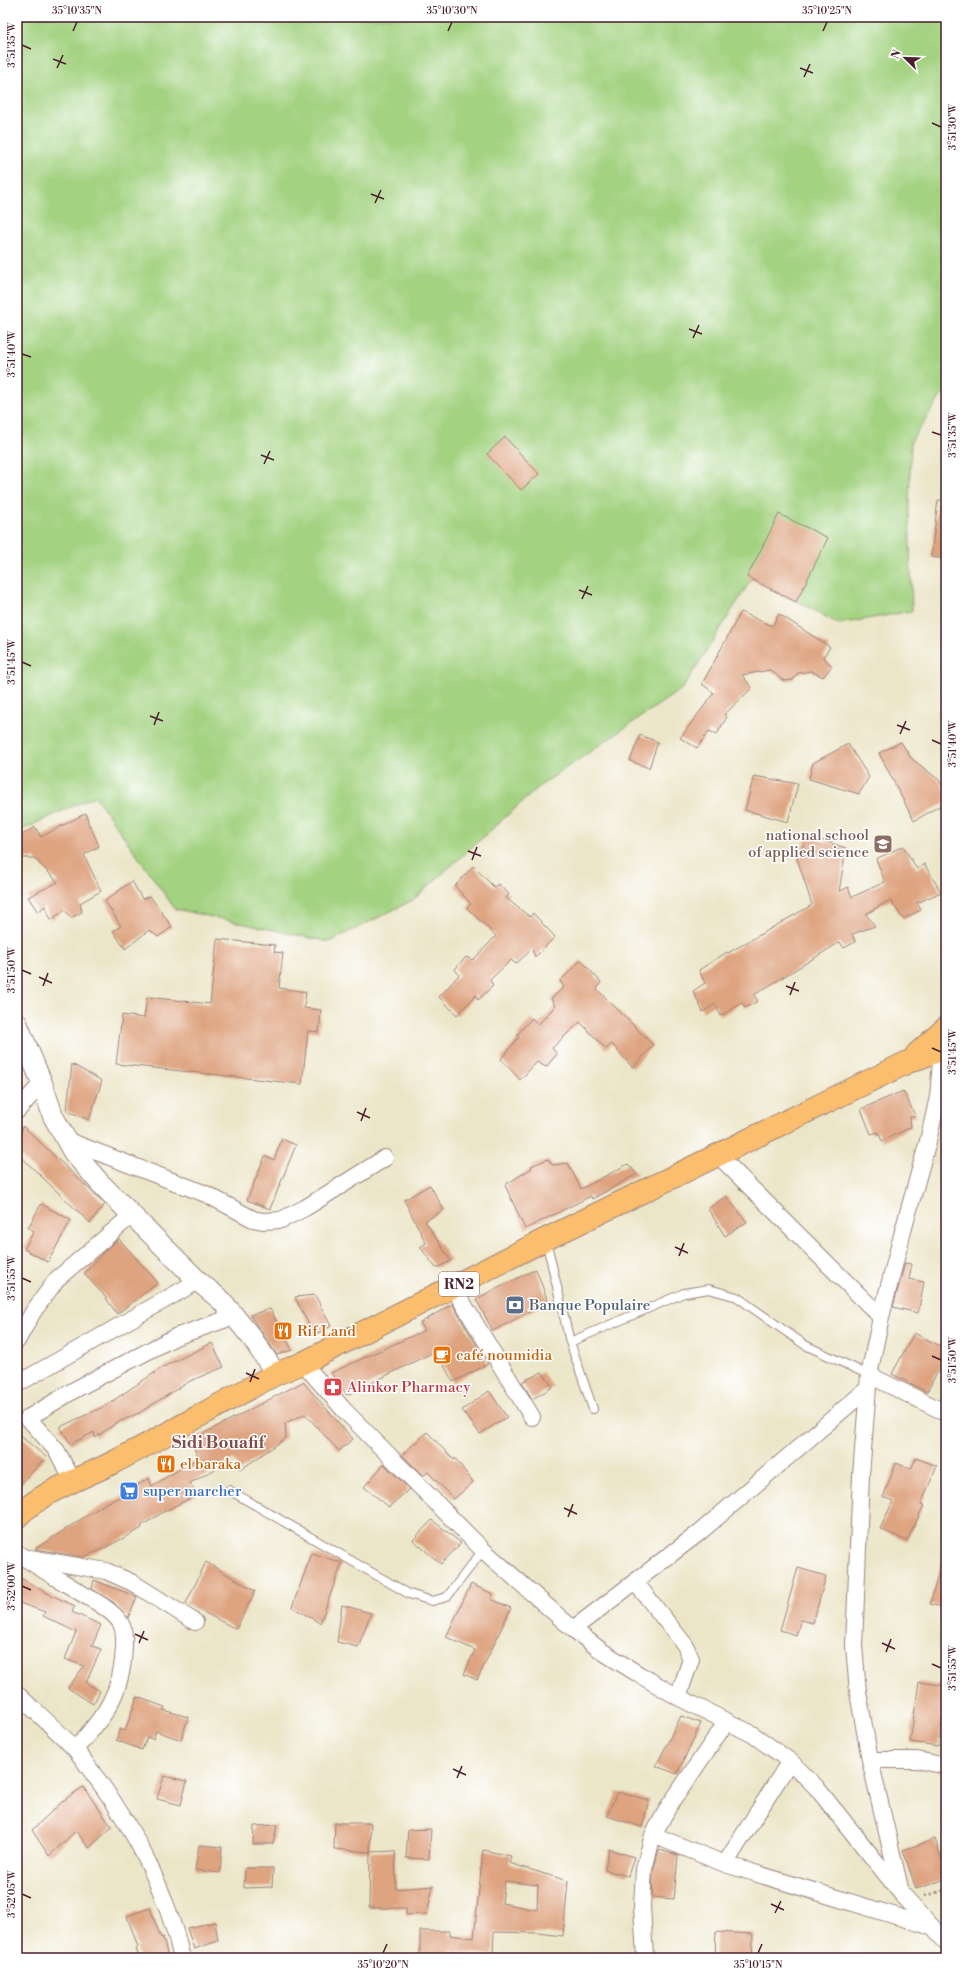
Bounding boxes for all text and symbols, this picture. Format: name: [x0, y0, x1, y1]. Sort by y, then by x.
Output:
text: 35°10'35"N: [52, 5, 103, 17]
text: 35°10'30"N: [426, 5, 478, 17]
text: 35°10'25"N: [802, 5, 853, 17]
text: 3°51'35"W: [6, 21, 18, 68]
north arrow: [885, 38, 925, 78]
text: N: [889, 47, 905, 61]
text: 3°51'30"W: [947, 103, 959, 150]
text: 3°51'40"W: [6, 330, 18, 377]
text: 3°51'35"W: [947, 411, 959, 458]
text: 3°51'45"W: [6, 638, 18, 685]
text: 3°51'40"W: [947, 720, 959, 767]
place label: national school of applied science: [748, 826, 870, 862]
school or university icon: national school of applied science: [872, 833, 894, 855]
text: 3°51'50"W: [6, 946, 18, 993]
text: 3°51'45"W: [947, 1028, 959, 1075]
text: 3°51'55"W: [6, 1254, 18, 1301]
road number: RN2: [439, 1272, 479, 1296]
bank icon: Banque Populaire: [504, 1294, 526, 1316]
place label: Banque Populaire: [528, 1296, 650, 1315]
restaurant icon: Rif Land: [272, 1320, 294, 1342]
place label: Rif Land: [297, 1322, 356, 1341]
text: 3°51'50"W: [947, 1336, 959, 1383]
cafe icon: café noumidia: [431, 1344, 453, 1366]
place label: café noumidia: [456, 1346, 552, 1365]
pharmacy icon: Alinkor Pharmacy: [322, 1376, 344, 1398]
place label: Alinkor Pharmacy: [346, 1378, 471, 1397]
district label: Sidi Bouafif: [172, 1432, 266, 1454]
restaurant icon: el baraka: [155, 1453, 177, 1475]
place label: el baraka: [180, 1455, 242, 1474]
supermarket icon: super marcher: [118, 1480, 140, 1502]
place label: super marcher: [143, 1482, 242, 1501]
text: 3°52'00"W: [6, 1561, 18, 1610]
text: 3°51'55"W: [947, 1644, 959, 1691]
text: 3°52'05"W: [6, 1869, 18, 1918]
text: 35°10'20"N: [357, 1959, 409, 1971]
text: 35°10'15"N: [734, 1959, 783, 1971]

